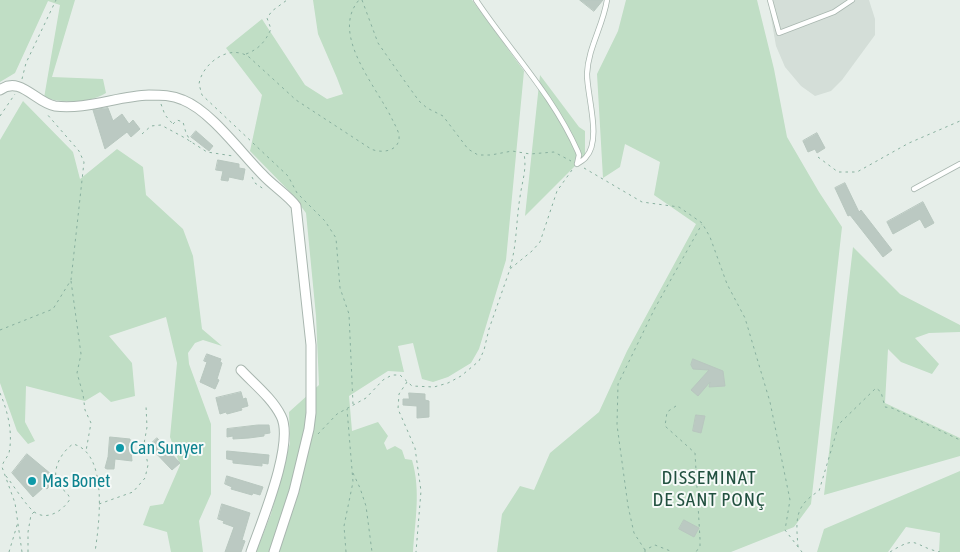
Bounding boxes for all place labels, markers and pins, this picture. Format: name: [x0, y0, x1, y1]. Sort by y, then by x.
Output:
place label: Can Sunyer: [130, 437, 203, 459]
marker: Can Sunyer: [114, 442, 126, 454]
place label: Mas Bonet: [42, 470, 110, 492]
marker: Mas Bonet: [26, 475, 38, 487]

